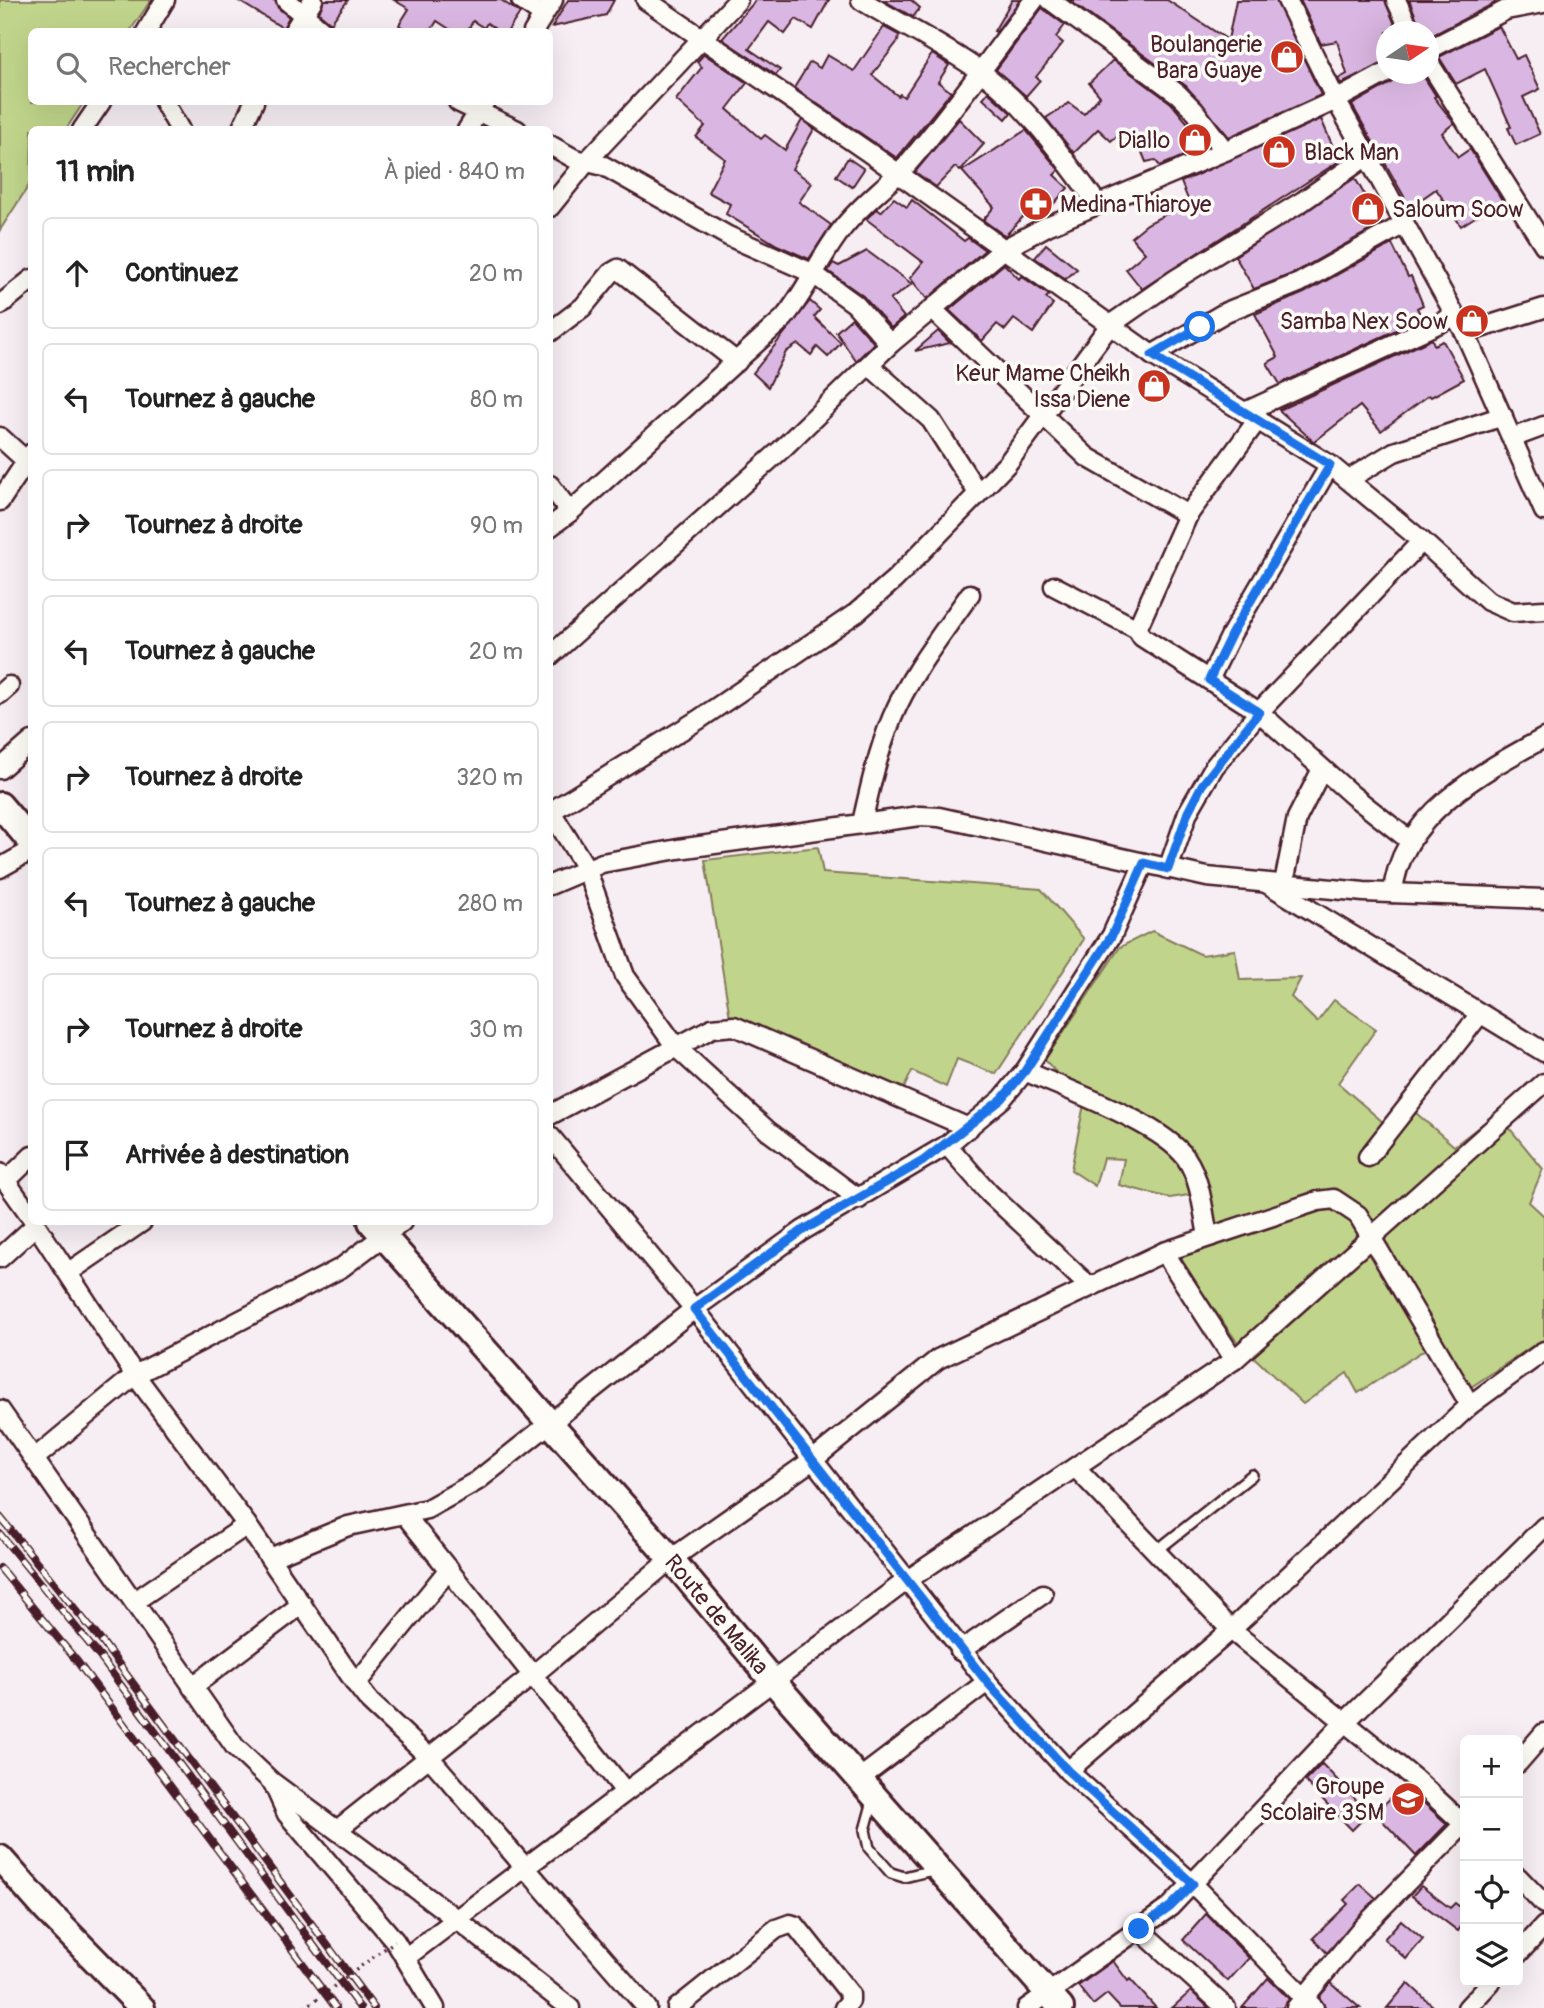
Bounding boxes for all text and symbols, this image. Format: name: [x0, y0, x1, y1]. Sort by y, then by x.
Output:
north arrow: [1376, 21, 1439, 84]
search box: [28, 28, 553, 105]
place label: Boulangerie Bara Guaye: [1150, 30, 1263, 85]
shop icon: Boulangerie Bara Guaye: [1268, 38, 1306, 76]
icon: search: [52, 48, 90, 86]
text: Rechercher: [108, 51, 231, 83]
shop icon: Diallo: [1176, 121, 1214, 159]
place label: Diallo: [1117, 126, 1170, 155]
shop icon: Black Man: [1260, 133, 1298, 171]
place label: Black Man: [1304, 138, 1399, 167]
text: 11 min: [56, 153, 135, 190]
text: À pied · 840 m: [384, 157, 525, 186]
pharmacy icon: Medina Thiaroye: [1017, 185, 1055, 223]
place label: Medina Thiaroye: [1060, 190, 1212, 219]
shop icon: Saloum Soow: [1349, 190, 1387, 228]
place label: Saloum Soow: [1392, 195, 1524, 224]
icon: ahead: [58, 254, 96, 292]
text: Continuez: [125, 257, 238, 289]
text: 20 m: [469, 259, 523, 288]
shop icon: Samba Nex Soow: [1453, 302, 1491, 340]
place label: Samba Nex Soow: [1280, 307, 1448, 336]
route start: [1184, 311, 1215, 342]
place label: Keur Mame Cheikh Issa Diene: [955, 359, 1131, 414]
shop icon: Keur Mame Cheikh Issa Diene: [1135, 367, 1173, 405]
icon: left: [58, 380, 96, 418]
text: Tournez à gauche: [125, 383, 315, 415]
text: 80 m: [470, 385, 523, 414]
icon: right: [58, 506, 96, 544]
text: Tournez à droite: [125, 509, 302, 541]
text: 90 m: [470, 511, 523, 540]
icon: left: [58, 632, 96, 670]
text: Tournez à gauche: [125, 635, 315, 667]
text: 20 m: [469, 637, 523, 666]
icon: right: [58, 758, 96, 796]
text: Tournez à droite: [125, 761, 302, 793]
text: 320 m: [456, 763, 523, 792]
icon: left: [58, 884, 96, 922]
text: Tournez à gauche: [125, 887, 315, 919]
text: 280 m: [457, 889, 523, 918]
icon: right: [58, 1010, 96, 1048]
text: Tournez à droite: [125, 1013, 302, 1045]
text: 30 m: [469, 1015, 523, 1044]
icon: arrive: [58, 1136, 96, 1174]
text: Arrivée à destination: [125, 1139, 349, 1171]
street label: Route de Malika: [659, 1548, 776, 1680]
map controls: [1460, 1735, 1523, 1987]
button: +: [1460, 1735, 1523, 1798]
place label: Groupe Scolaire 3SM: [1259, 1772, 1385, 1827]
school or university icon: Groupe Scolaire 3SM: [1389, 1780, 1427, 1818]
button: −: [1460, 1798, 1523, 1861]
button: locate: [1460, 1861, 1523, 1924]
route end: [1123, 1913, 1154, 1944]
button: layers: [1460, 1924, 1523, 1987]

